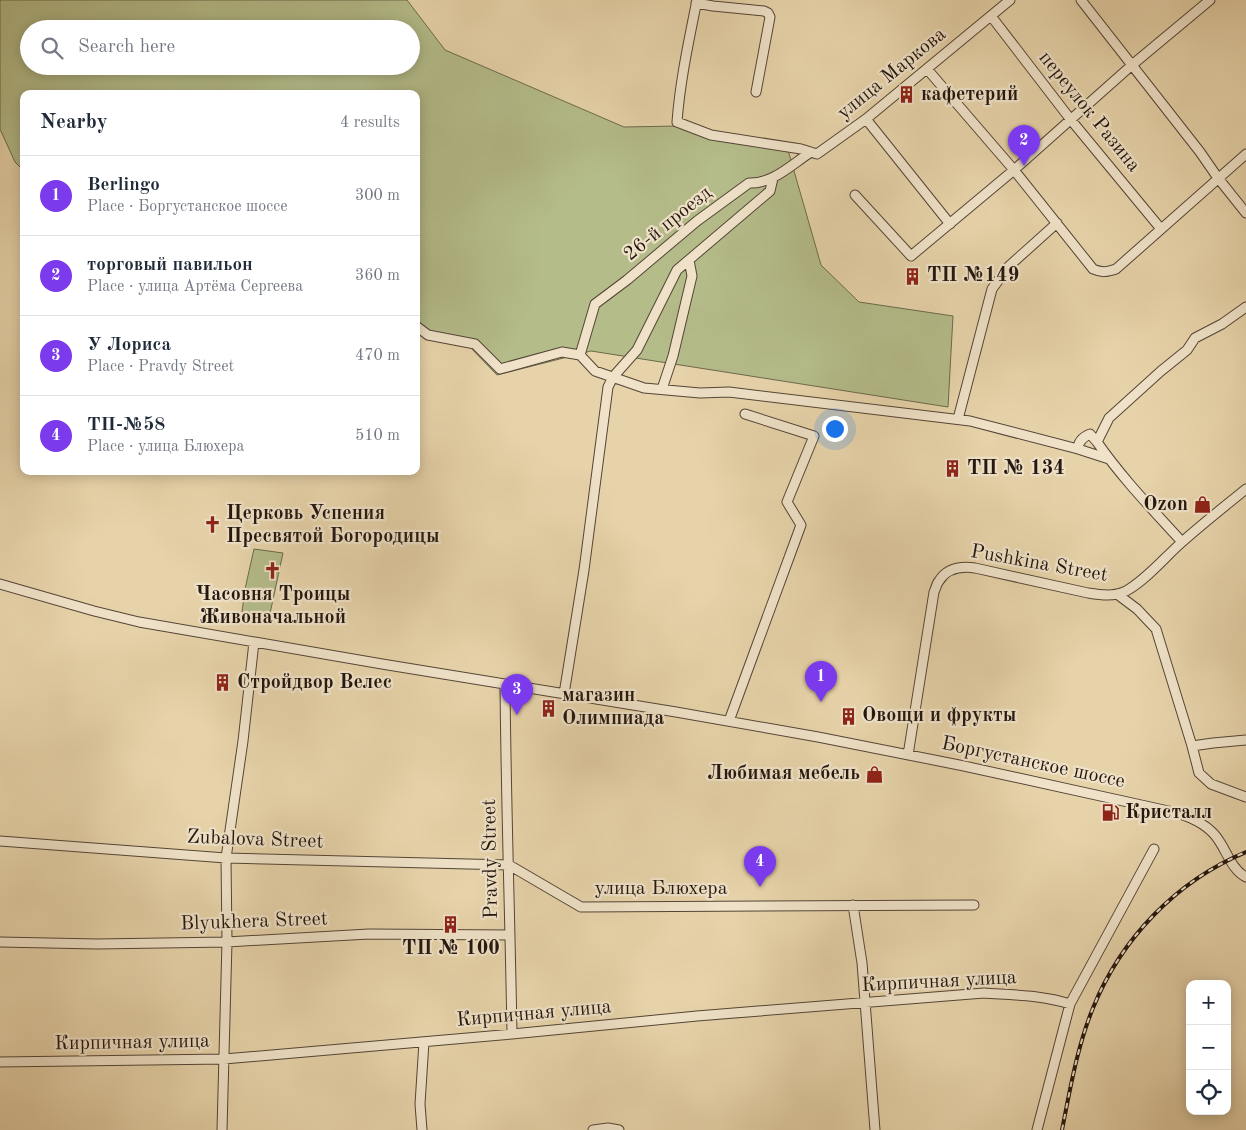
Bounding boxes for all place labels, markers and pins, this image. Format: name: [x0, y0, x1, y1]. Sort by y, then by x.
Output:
building icon: кафетерий: [897, 85, 917, 105]
place label: кафетерий: [921, 85, 1018, 105]
pin: 2: [1008, 125, 1040, 166]
building icon: ТП №149: [903, 266, 923, 286]
place label: ТП №149: [927, 266, 1019, 286]
building icon: ТП № 134: [943, 459, 963, 479]
place label: ТП № 134: [967, 459, 1065, 479]
place label: Ozon: [1143, 495, 1188, 515]
shop icon: Ozon: [1192, 495, 1212, 515]
place label: Церковь Успения Пресвятой Богородицы: [226, 504, 440, 547]
church icon: Церковь Успения Пресвятой Богородицы: [202, 515, 222, 535]
church icon: Часовня Троицы Живоначальной: [263, 561, 283, 581]
place label: Часовня Троицы Живоначальной: [195, 585, 351, 628]
pin: 1: [805, 661, 837, 702]
building icon: Стройдвор Велес: [213, 673, 233, 693]
place label: Стройдвор Велес: [237, 673, 392, 693]
pin: 3: [501, 674, 533, 715]
place label: магазин Олимпиада: [562, 686, 664, 729]
building icon: магазин Олимпиада: [538, 698, 558, 718]
building icon: Овощи и фрукты: [838, 706, 858, 726]
place label: Овощи и фрукты: [862, 706, 1016, 726]
place label: Любимая мебель: [707, 764, 860, 784]
shop icon: Любимая мебель: [864, 764, 884, 784]
fuel station icon: Кристалл: [1101, 803, 1121, 823]
place label: Кристалл: [1125, 803, 1212, 823]
pin: 4: [744, 846, 776, 887]
building icon: ТП № 100: [441, 915, 461, 935]
place label: ТП № 100: [402, 939, 500, 959]

